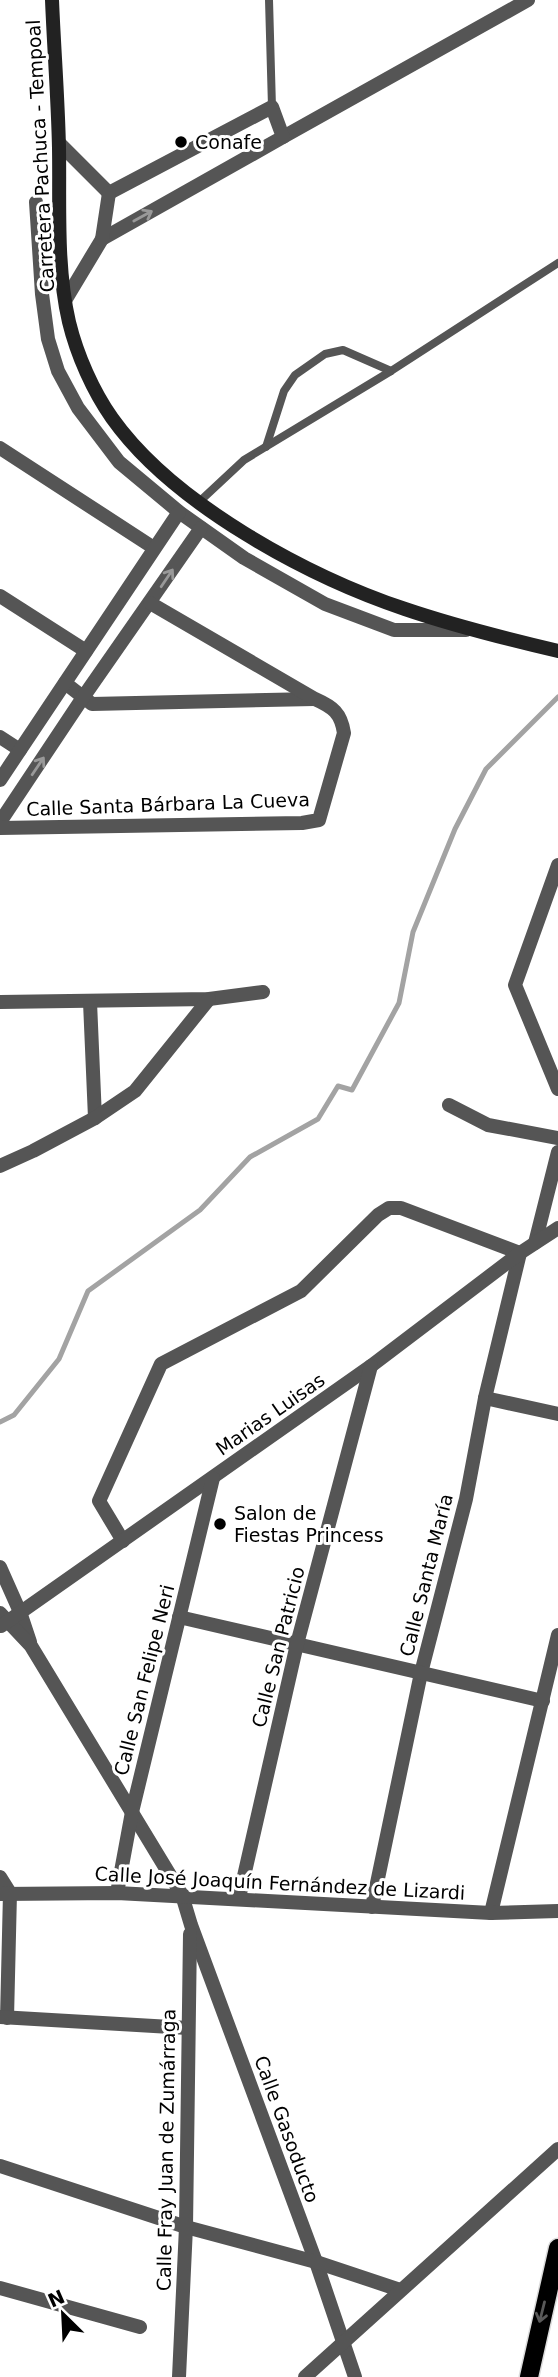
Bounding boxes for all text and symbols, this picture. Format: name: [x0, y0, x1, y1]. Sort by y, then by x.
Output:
street label: Carretera Pachuca - Tempoal: [22, 19, 58, 293]
place label: Conafe: [195, 131, 262, 153]
marker: Conafe: [173, 134, 189, 150]
one-way arrow: [133, 209, 153, 223]
one-way arrow: [160, 569, 174, 588]
one-way arrow: [32, 756, 46, 776]
street label: Calle Santa Bárbara La Cueva: [26, 788, 310, 820]
street label: Marias Luisas: [211, 1368, 329, 1460]
street label: Calle Santa María: [395, 1491, 457, 1659]
place label: Salon de Fiestas Princess: [234, 1502, 384, 1546]
marker: Salon de Fiestas Princess: [212, 1516, 228, 1532]
street label: Calle San Patricio: [247, 1564, 309, 1730]
street label: Calle San Felipe Neri: [110, 1582, 178, 1778]
street label: Calle José Joaquín Fernández de Lizardi: [94, 1862, 466, 1904]
street label: Calle Fray Juan de Zumárraga: [153, 2009, 179, 2291]
street label: Calle Gasoducto: [250, 2053, 324, 2205]
north arrow: [28, 2279, 98, 2349]
text: N: [44, 2285, 68, 2312]
one-way arrow: [535, 2301, 548, 2323]

